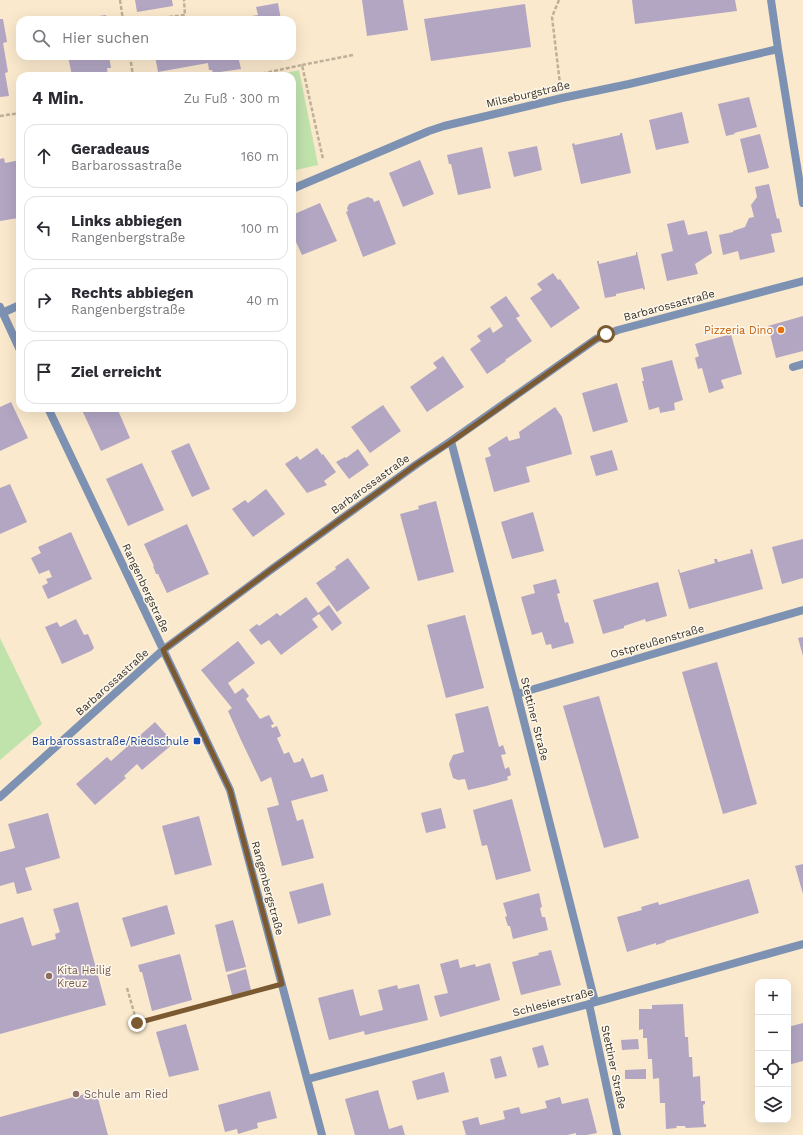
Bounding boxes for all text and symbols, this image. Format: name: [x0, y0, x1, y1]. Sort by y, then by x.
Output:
search box: [16, 16, 296, 60]
icon: search: [30, 27, 52, 49]
text: Hier suchen: [62, 29, 149, 47]
street label: Milseburgstraße: [485, 79, 571, 110]
text: 4 Min.: [32, 88, 84, 108]
text: Zu Fuß · 300 m: [184, 91, 280, 106]
text: Geradeaus: [71, 140, 150, 158]
icon: ahead: [33, 145, 55, 167]
text: 160 m: [241, 149, 279, 164]
text: Barbarossastraße: [71, 158, 182, 173]
text: Links abbiegen: [71, 212, 182, 230]
icon: left: [33, 217, 55, 239]
text: 100 m: [241, 221, 279, 236]
text: Rangenbergstraße: [71, 230, 185, 245]
text: Rechts abbiegen: [71, 284, 193, 302]
street label: Barbarossastraße: [622, 287, 716, 324]
icon: right: [33, 289, 55, 311]
text: 40 m: [246, 293, 279, 308]
text: Rangenbergstraße: [71, 302, 185, 317]
place label: Pizzeria Dino: [704, 324, 773, 337]
route start: [597, 325, 615, 343]
marker: Pizzeria Dino: [776, 325, 786, 335]
icon: arrive: [33, 361, 55, 383]
text: Ziel erreicht: [71, 363, 161, 381]
street label: Barbarossastraße: [329, 452, 412, 517]
street label: Rangenbergstraße: [119, 542, 172, 635]
street label: Ostpreußenstraße: [609, 622, 706, 661]
street label: Barbarossastraße: [73, 646, 152, 719]
street label: Stettiner Straße: [518, 676, 551, 762]
place label: Barbarossastraße/Riedschule: [32, 735, 189, 748]
marker: Barbarossastraße/Riedschule: [192, 736, 202, 746]
street label: Rangenbergstraße: [249, 840, 286, 937]
place label: Kita Heilig Kreuz: [57, 964, 111, 990]
marker: Kita Heilig Kreuz: [44, 971, 54, 981]
map controls: [755, 979, 791, 1123]
button: +: [755, 979, 791, 1015]
street label: Schlesierstraße: [511, 985, 595, 1020]
route end: [128, 1014, 146, 1032]
button: −: [755, 1015, 791, 1051]
street label: Stettiner Straße: [598, 1024, 629, 1110]
button: locate: [755, 1051, 791, 1087]
button: layers: [755, 1087, 791, 1123]
place label: Schule am Ried: [84, 1088, 168, 1101]
marker: Schule am Ried: [71, 1089, 81, 1099]

